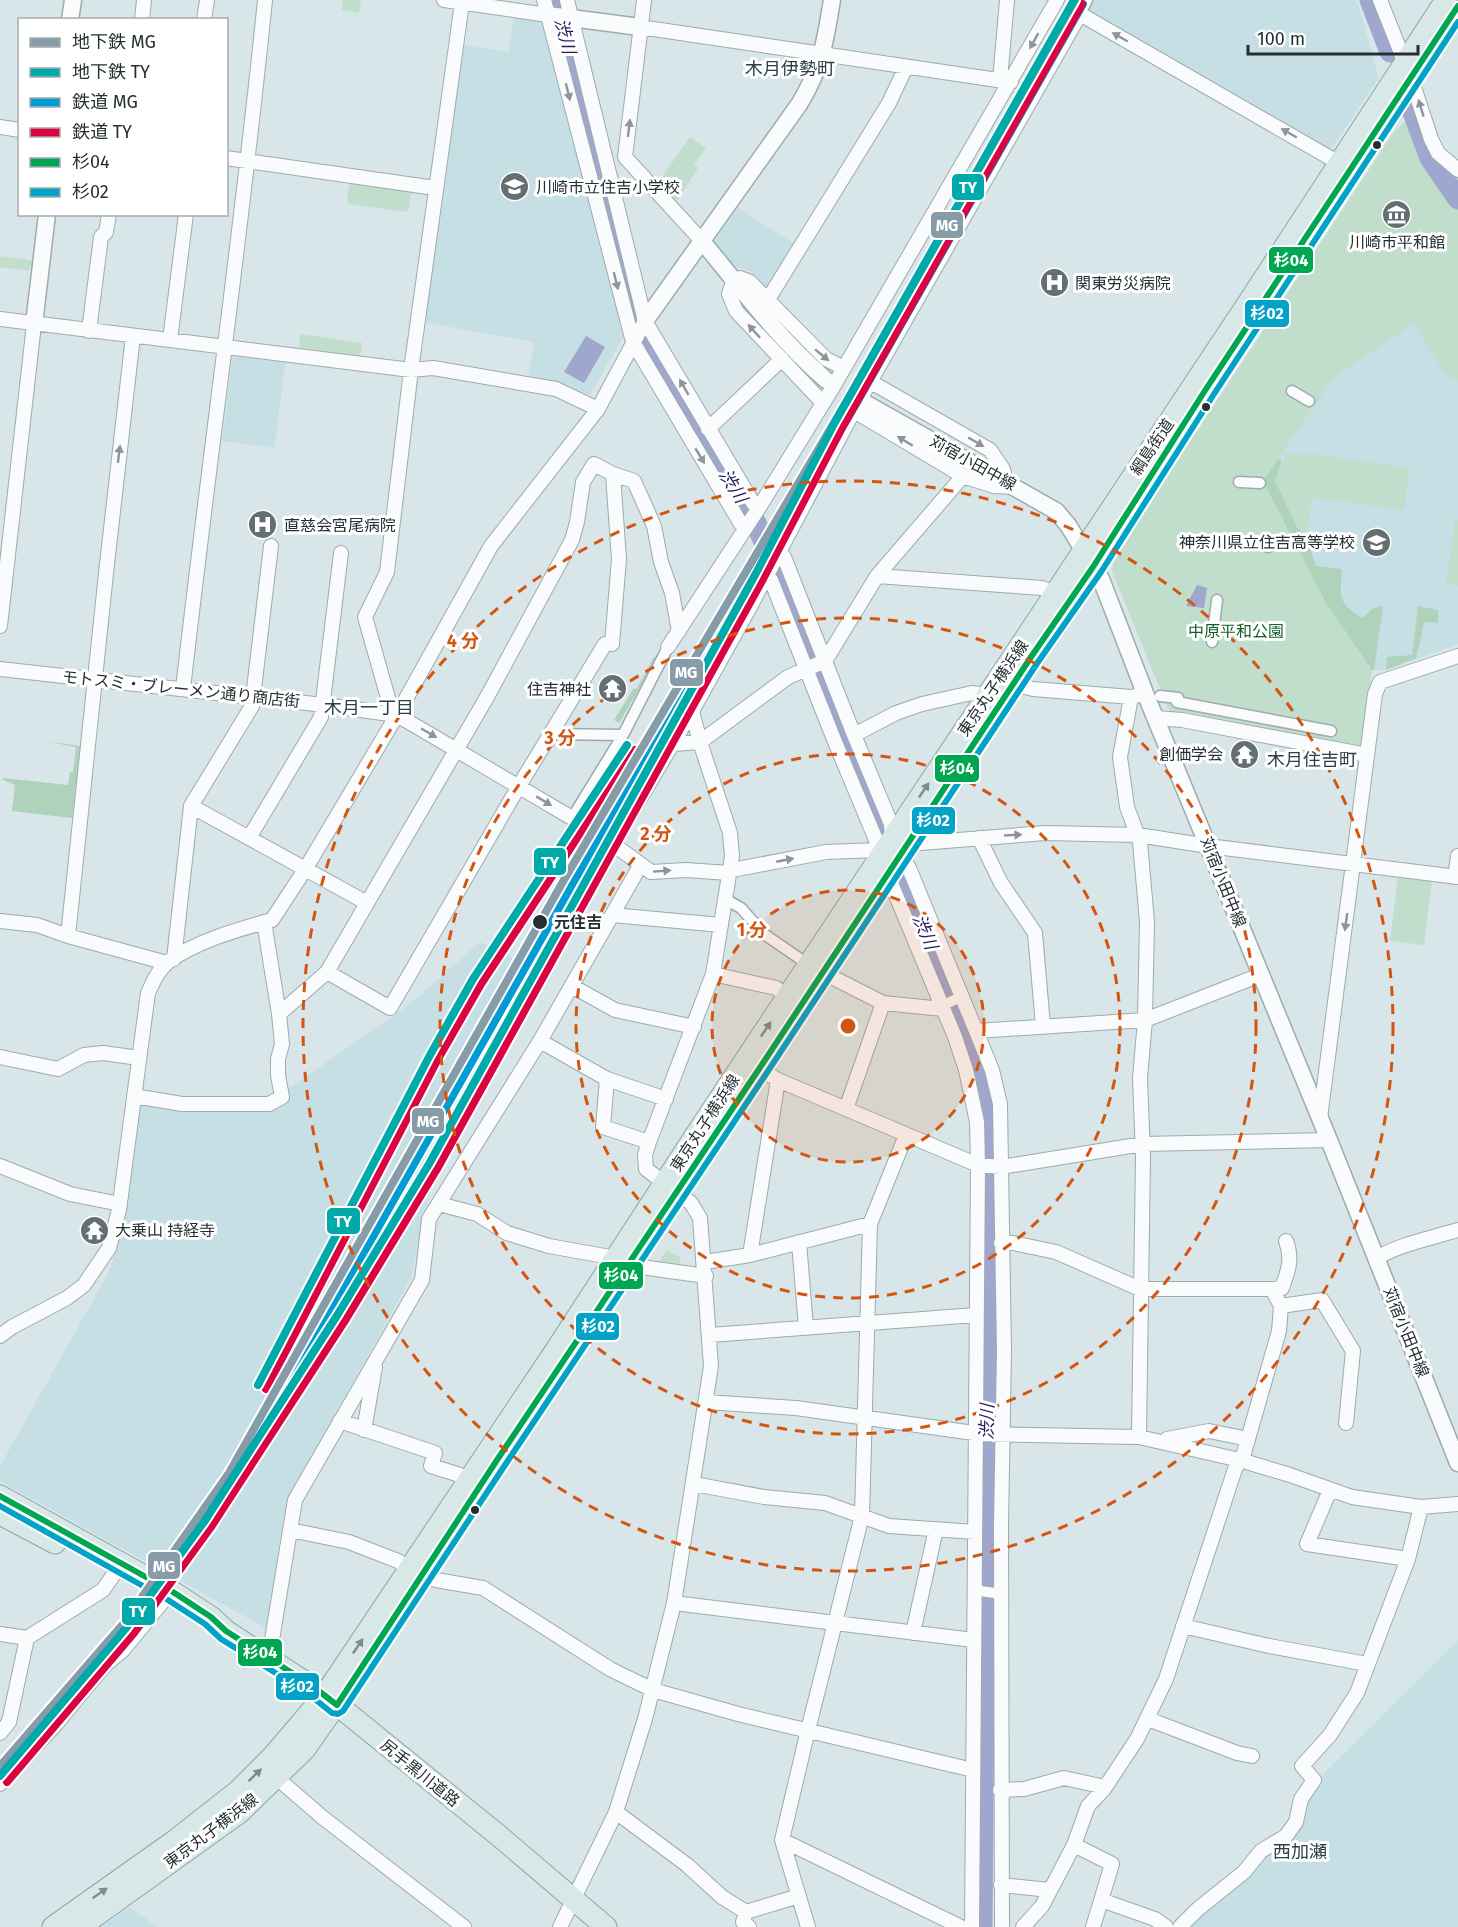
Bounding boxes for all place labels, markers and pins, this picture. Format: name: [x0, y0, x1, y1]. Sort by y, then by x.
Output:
unlabelled marker: [1371, 139, 1383, 151]
school or university icon: 川崎市立住吉小学校: [499, 171, 531, 203]
place label: 川崎市立住吉小学校: [536, 178, 680, 197]
museum icon: 川崎市平和館: [1381, 198, 1413, 230]
place label: 川崎市平和館: [1349, 233, 1445, 252]
hospital icon: 関東労災病院: [1038, 267, 1070, 299]
place label: 関東労災病院: [1075, 274, 1171, 293]
unlabelled marker: [1200, 401, 1212, 413]
hospital icon: 直慈会宮尾病院: [247, 509, 279, 541]
place label: 直慈会宮尾病院: [284, 516, 396, 535]
school or university icon: 神奈川県立住吉高等学校: [1360, 526, 1392, 558]
place label: 神奈川県立住吉高等学校: [1179, 533, 1355, 552]
temple icon: 住吉神社: [596, 673, 628, 705]
place label: 住吉神社: [527, 680, 591, 699]
temple icon: 創価学会: [1228, 738, 1260, 770]
place label: 創価学会: [1159, 745, 1223, 764]
marker: 元住吉: [531, 913, 549, 931]
place label: 元住吉: [554, 913, 602, 932]
centre of rings: [838, 1016, 858, 1036]
temple icon: 大乗山 持経寺: [78, 1214, 110, 1246]
place label: 大乗山 持経寺: [115, 1221, 215, 1240]
unlabelled marker: [469, 1504, 481, 1516]

